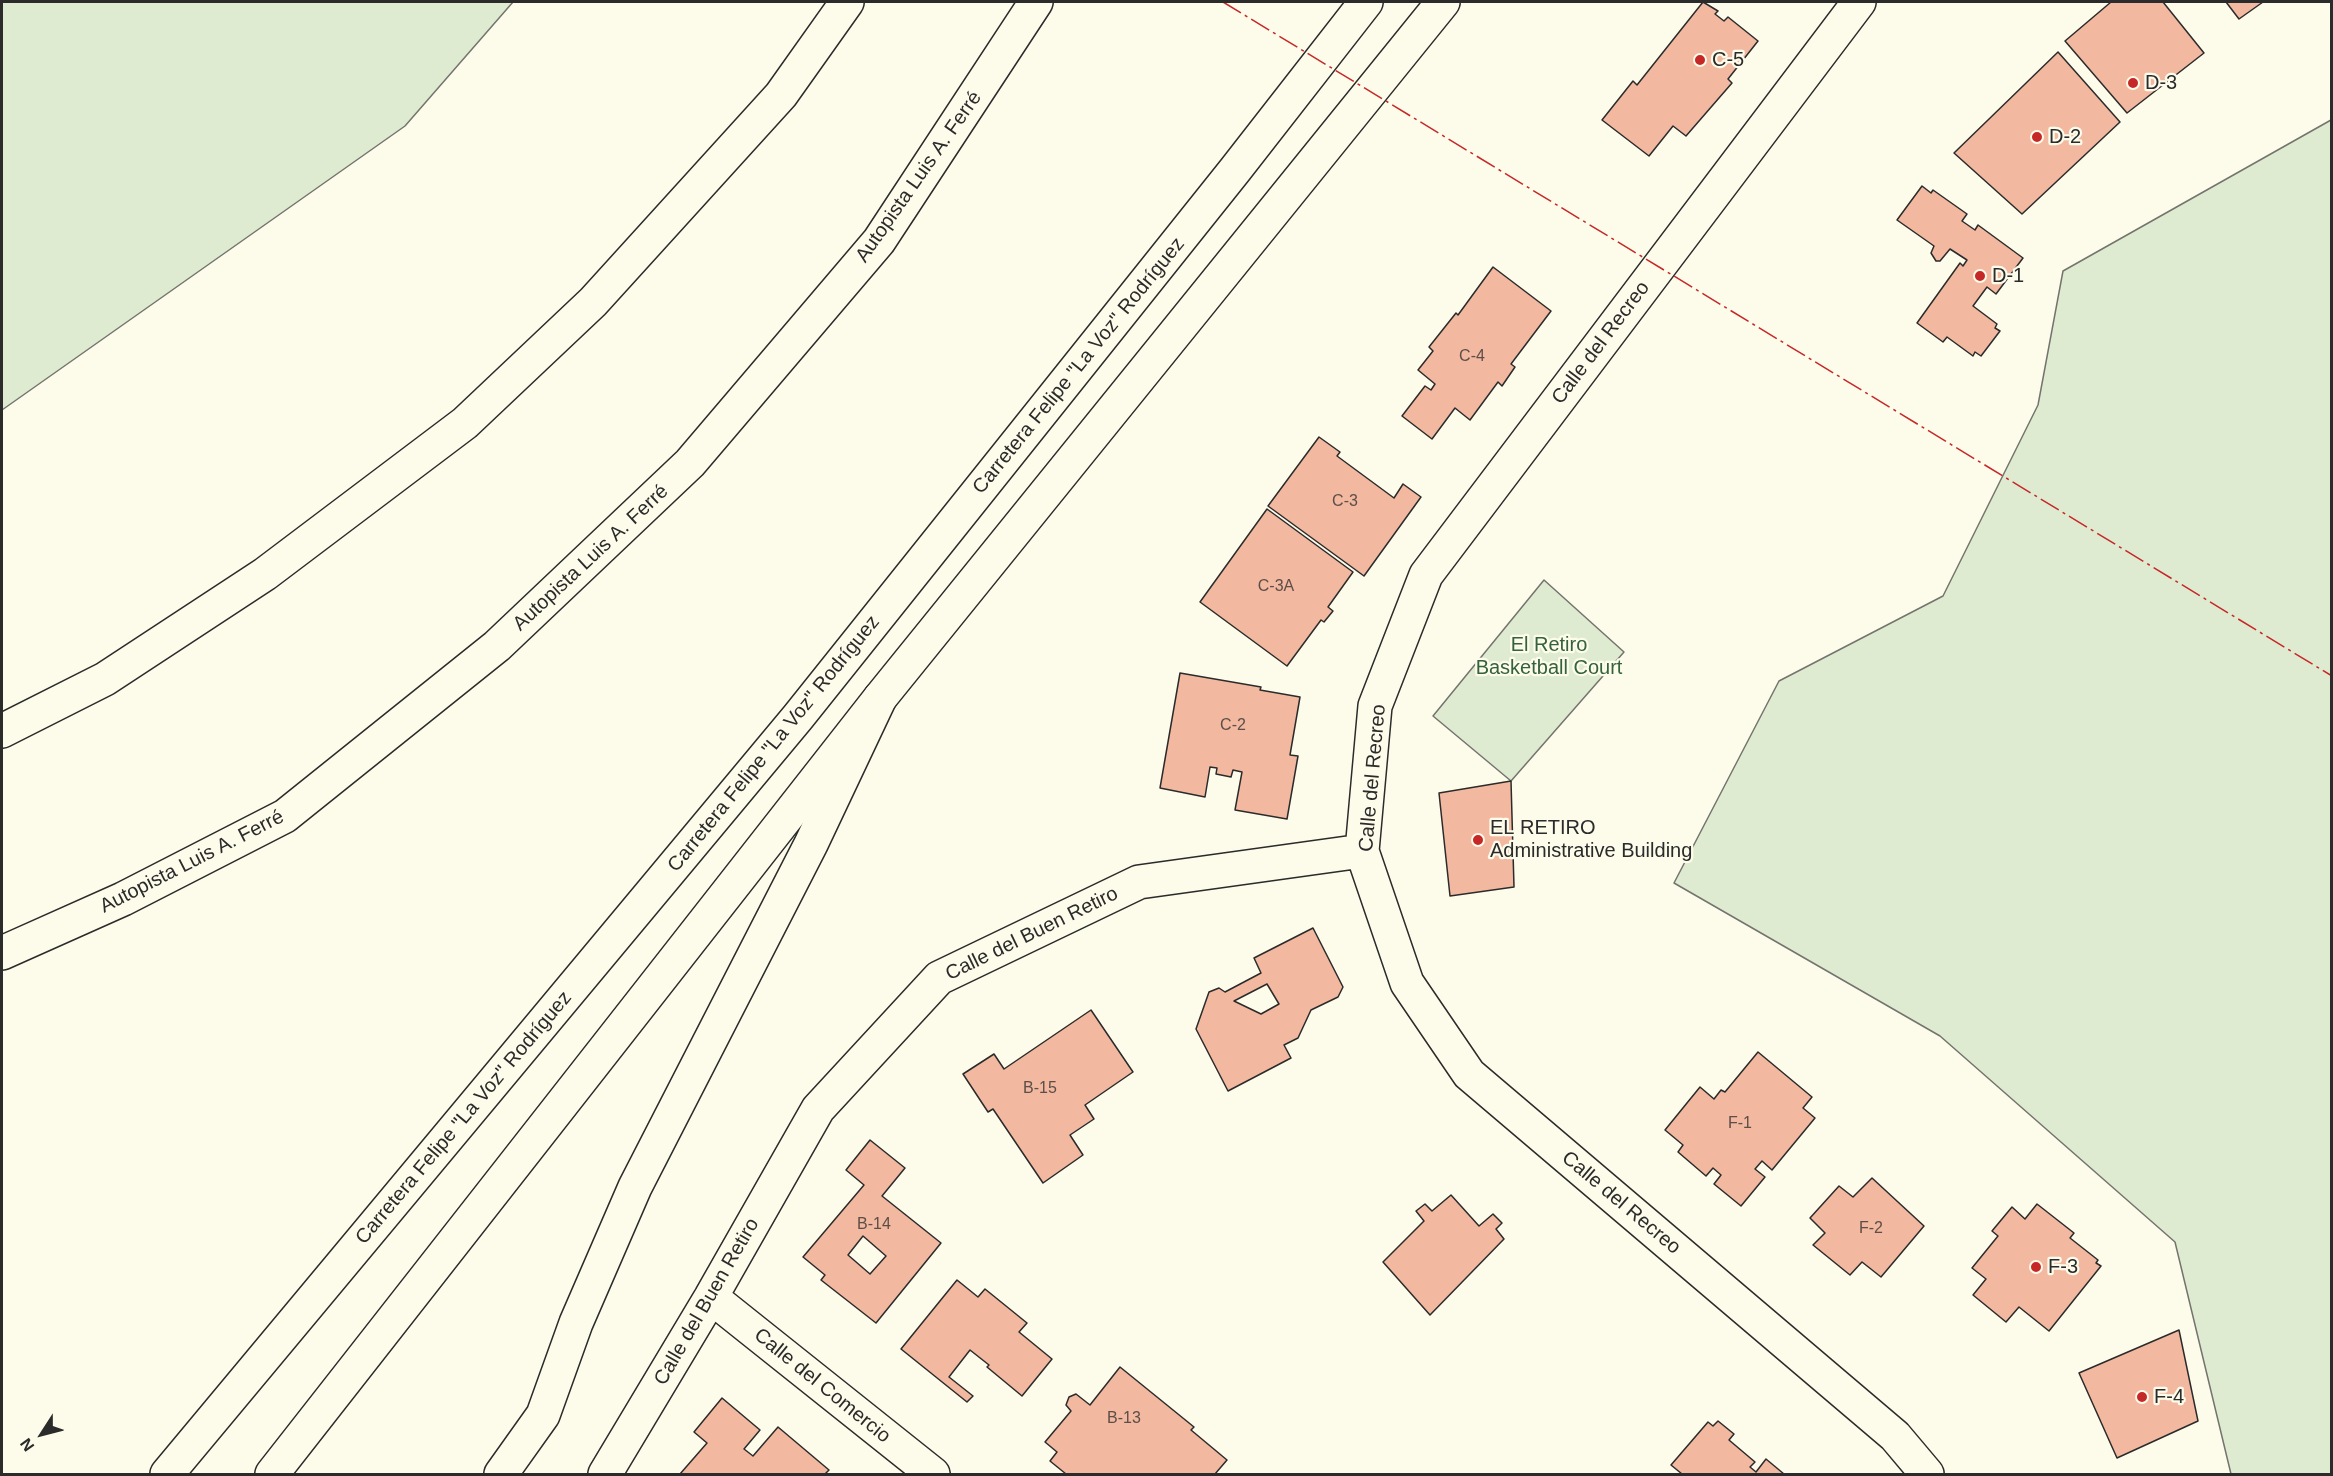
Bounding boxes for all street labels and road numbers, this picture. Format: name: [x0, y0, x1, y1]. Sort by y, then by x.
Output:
street label: Autopista Luis A. Ferré: [851, 87, 987, 267]
street label: Carretera Felipe "La Voz" Rodríguez: [968, 233, 1190, 499]
street label: Calle del Recreo: [1547, 277, 1655, 409]
street label: Autopista Luis A. Ferré: [508, 480, 674, 636]
street label: Carretera Felipe "La Voz" Rodríguez: [663, 611, 885, 877]
street label: Calle del Recreo: [1355, 703, 1391, 853]
street label: Autopista Luis A. Ferré: [96, 805, 288, 919]
street label: Calle del Buen Retiro: [942, 882, 1122, 986]
street label: Carretera Felipe "La Voz" Rodríguez: [351, 986, 577, 1250]
street label: Calle del Recreo: [1557, 1146, 1685, 1260]
street label: Calle del Buen Retiro: [649, 1214, 765, 1390]
street label: Calle del Comercio: [749, 1324, 895, 1448]

